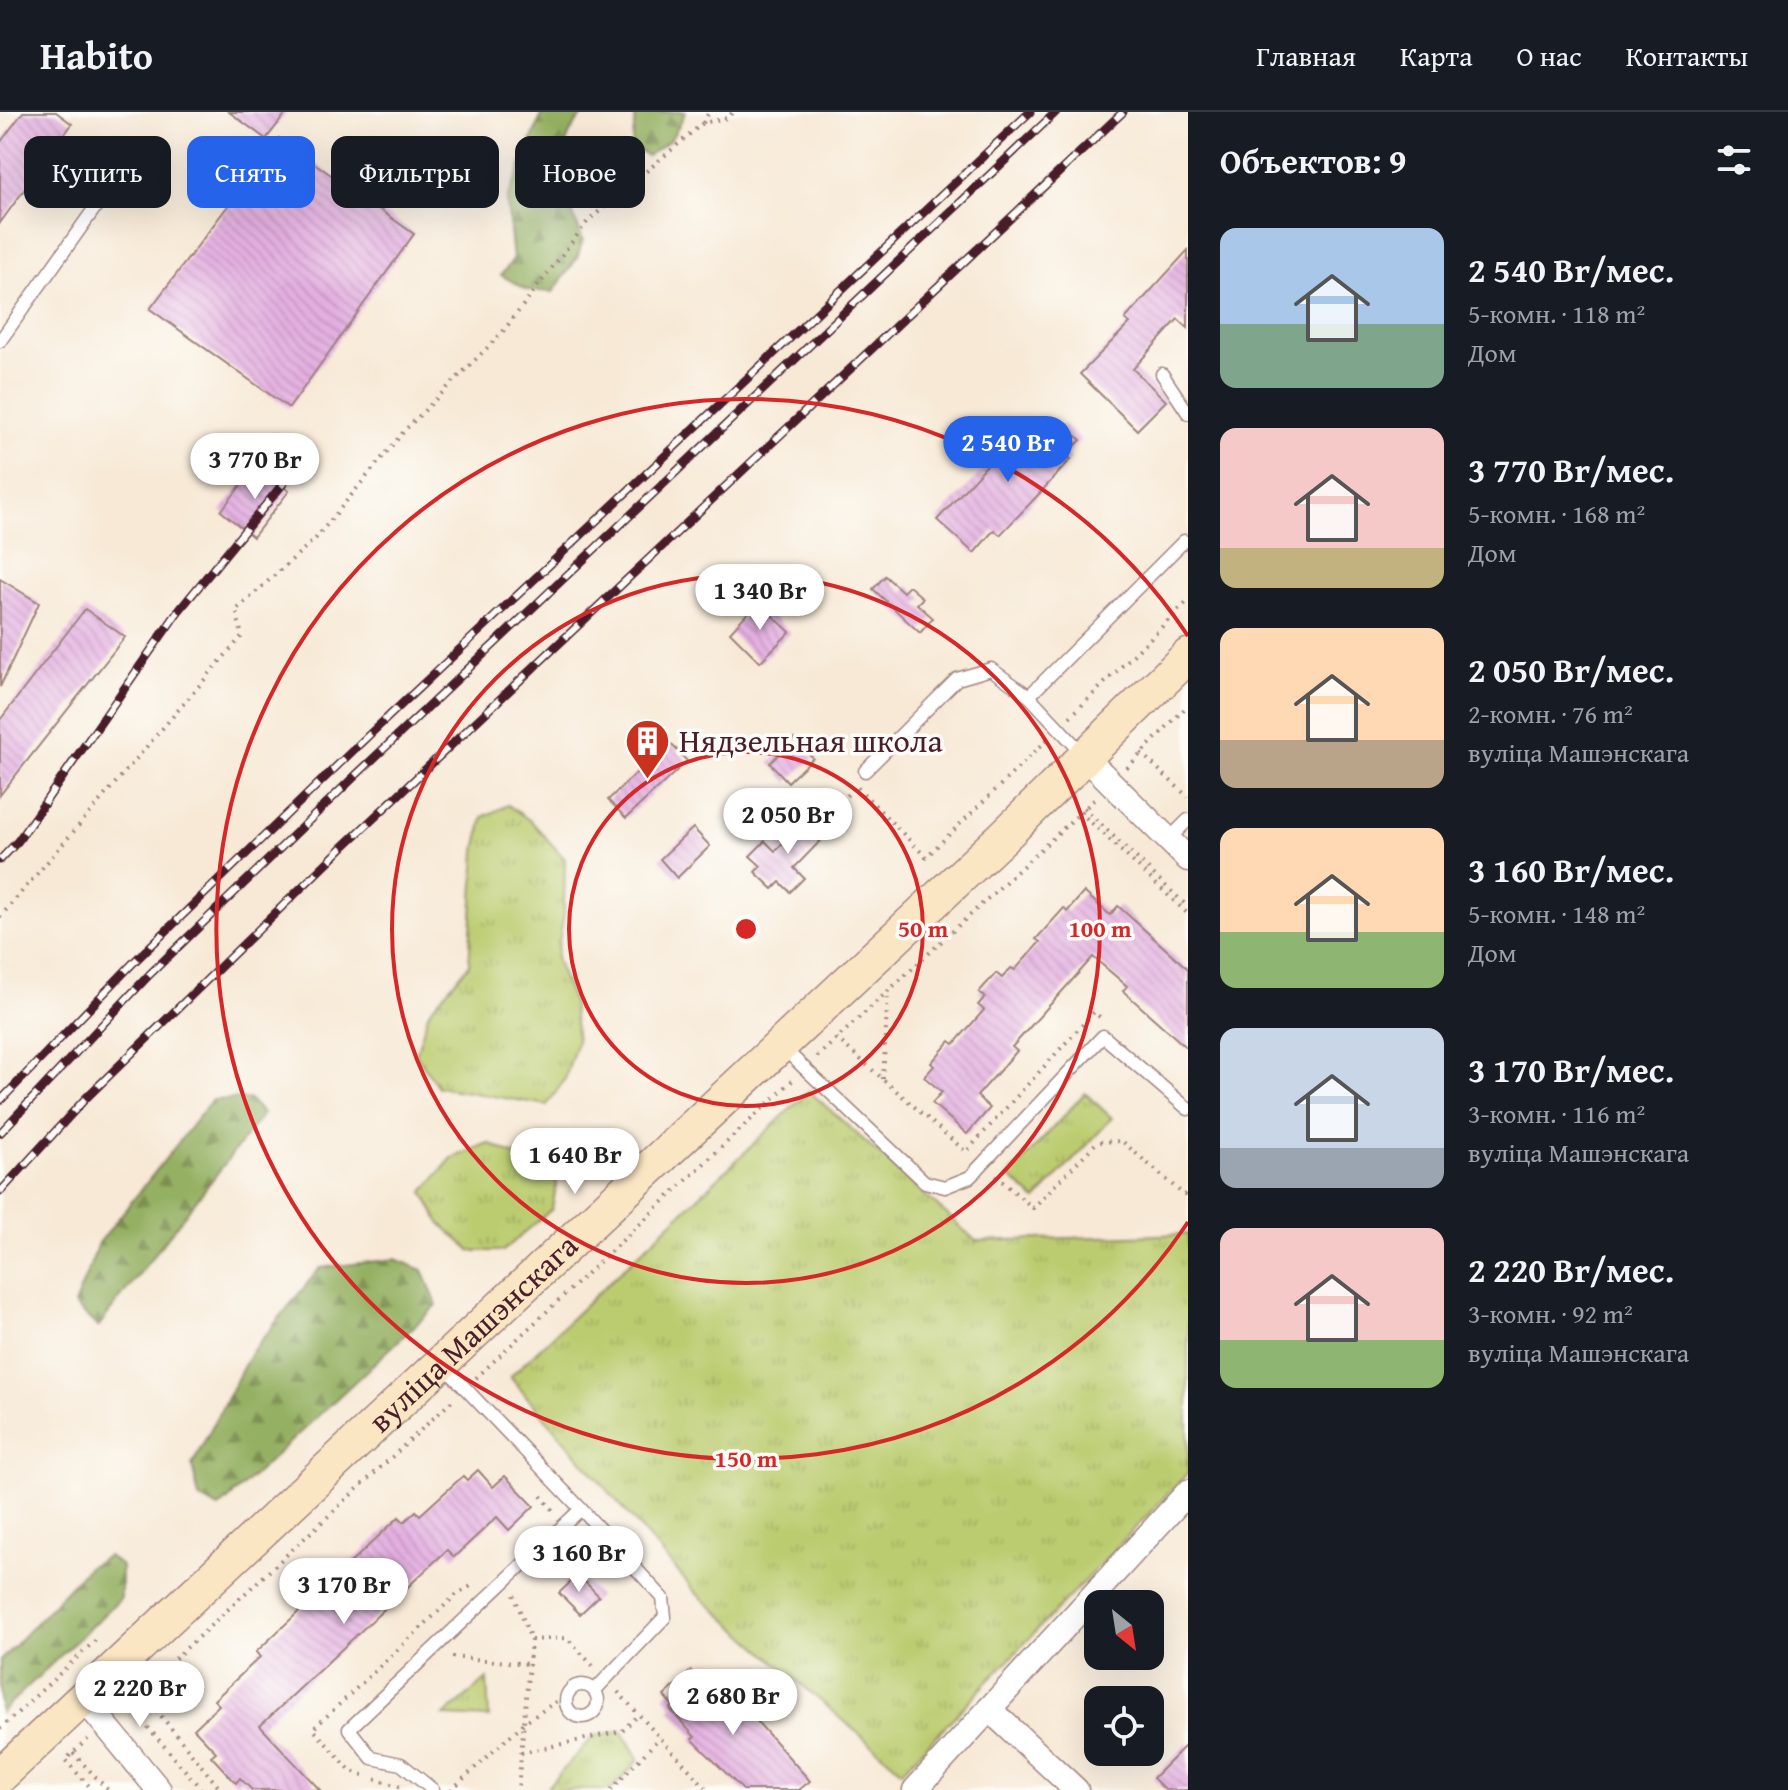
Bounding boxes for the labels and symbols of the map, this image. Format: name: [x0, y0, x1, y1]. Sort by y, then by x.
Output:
pin: 2 540 Br: [925, 416, 1091, 484]
pin: 3 770 Br: [172, 433, 338, 501]
pin: 1 340 Br: [677, 564, 843, 632]
building icon: Нядзельная школа: [624, 717, 672, 780]
place label: Нядзельная школа: [679, 717, 943, 764]
pin: 2 050 Br: [705, 788, 871, 856]
text: 50 m: [898, 911, 949, 946]
text: 100 m: [1068, 911, 1132, 946]
centre of rings: [732, 915, 760, 943]
pin: 1 640 Br: [492, 1128, 658, 1196]
street label: вуліца Машэнскага: [357, 1222, 589, 1443]
text: 150 m: [714, 1441, 778, 1476]
pin: 3 160 Br: [496, 1526, 662, 1594]
pin: 3 170 Br: [261, 1558, 427, 1626]
north arrow: [1084, 1590, 1164, 1670]
pin: 2 220 Br: [57, 1661, 223, 1729]
pin: 2 680 Br: [650, 1669, 816, 1737]

